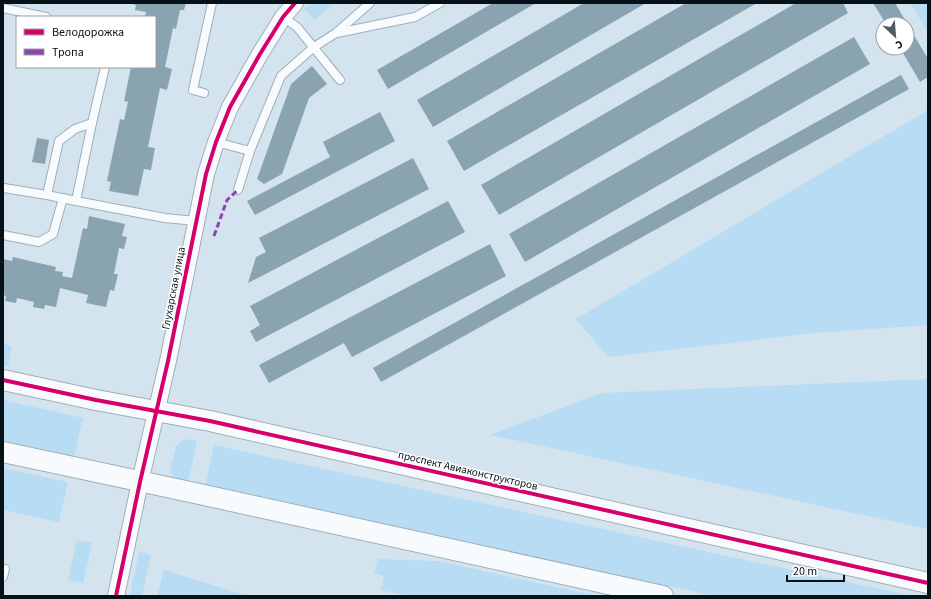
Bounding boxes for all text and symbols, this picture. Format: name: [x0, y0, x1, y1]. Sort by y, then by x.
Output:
legend: [16, 16, 156, 68]
north arrow: [875, 16, 915, 56]
text: Велодорожка: [52, 24, 124, 41]
text: С: [892, 36, 905, 53]
text: Тропа: [52, 44, 84, 61]
street label: Глухарская улица: [158, 245, 189, 331]
street label: проспект Авиаконструкторов: [397, 447, 540, 494]
scale bar: [787, 557, 844, 583]
text: 20 m: [793, 563, 817, 580]

